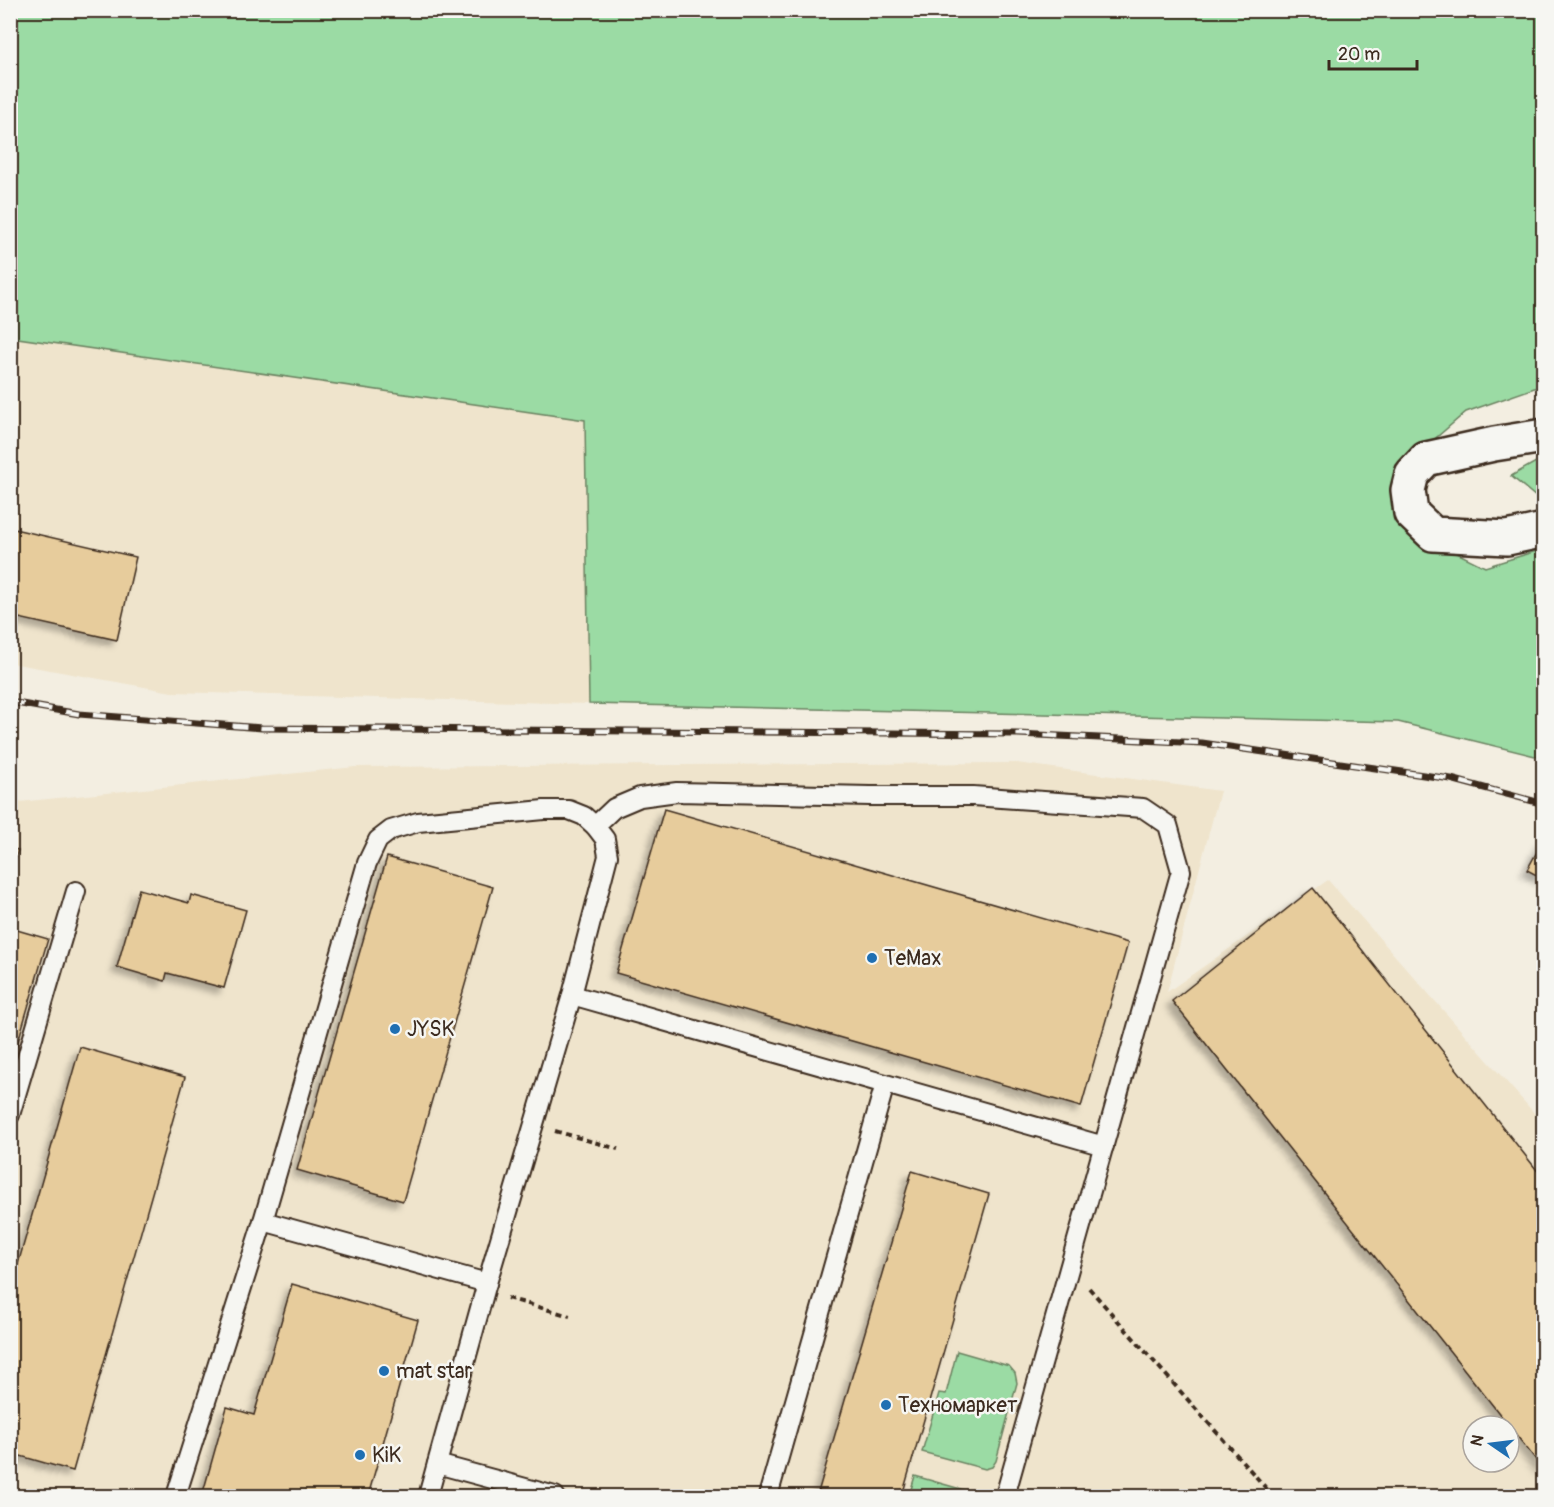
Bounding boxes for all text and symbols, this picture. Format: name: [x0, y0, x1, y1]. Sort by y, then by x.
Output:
scale bar: [1329, 33, 1418, 71]
text: 20 m: [1338, 43, 1380, 66]
place label: ТеМах: [884, 945, 941, 972]
marker: ТеМах: [865, 951, 879, 965]
place label: JYSK: [407, 1016, 455, 1043]
marker: JYSK: [388, 1022, 402, 1036]
place label: mat star: [396, 1358, 472, 1385]
marker: mat star: [377, 1364, 391, 1378]
place label: Техномаркет: [898, 1392, 1018, 1419]
marker: Техномаркет: [879, 1398, 893, 1412]
north arrow: [1461, 1414, 1521, 1474]
text: N: [1466, 1433, 1488, 1448]
place label: KiK: [372, 1442, 401, 1469]
marker: KiK: [353, 1448, 367, 1462]

